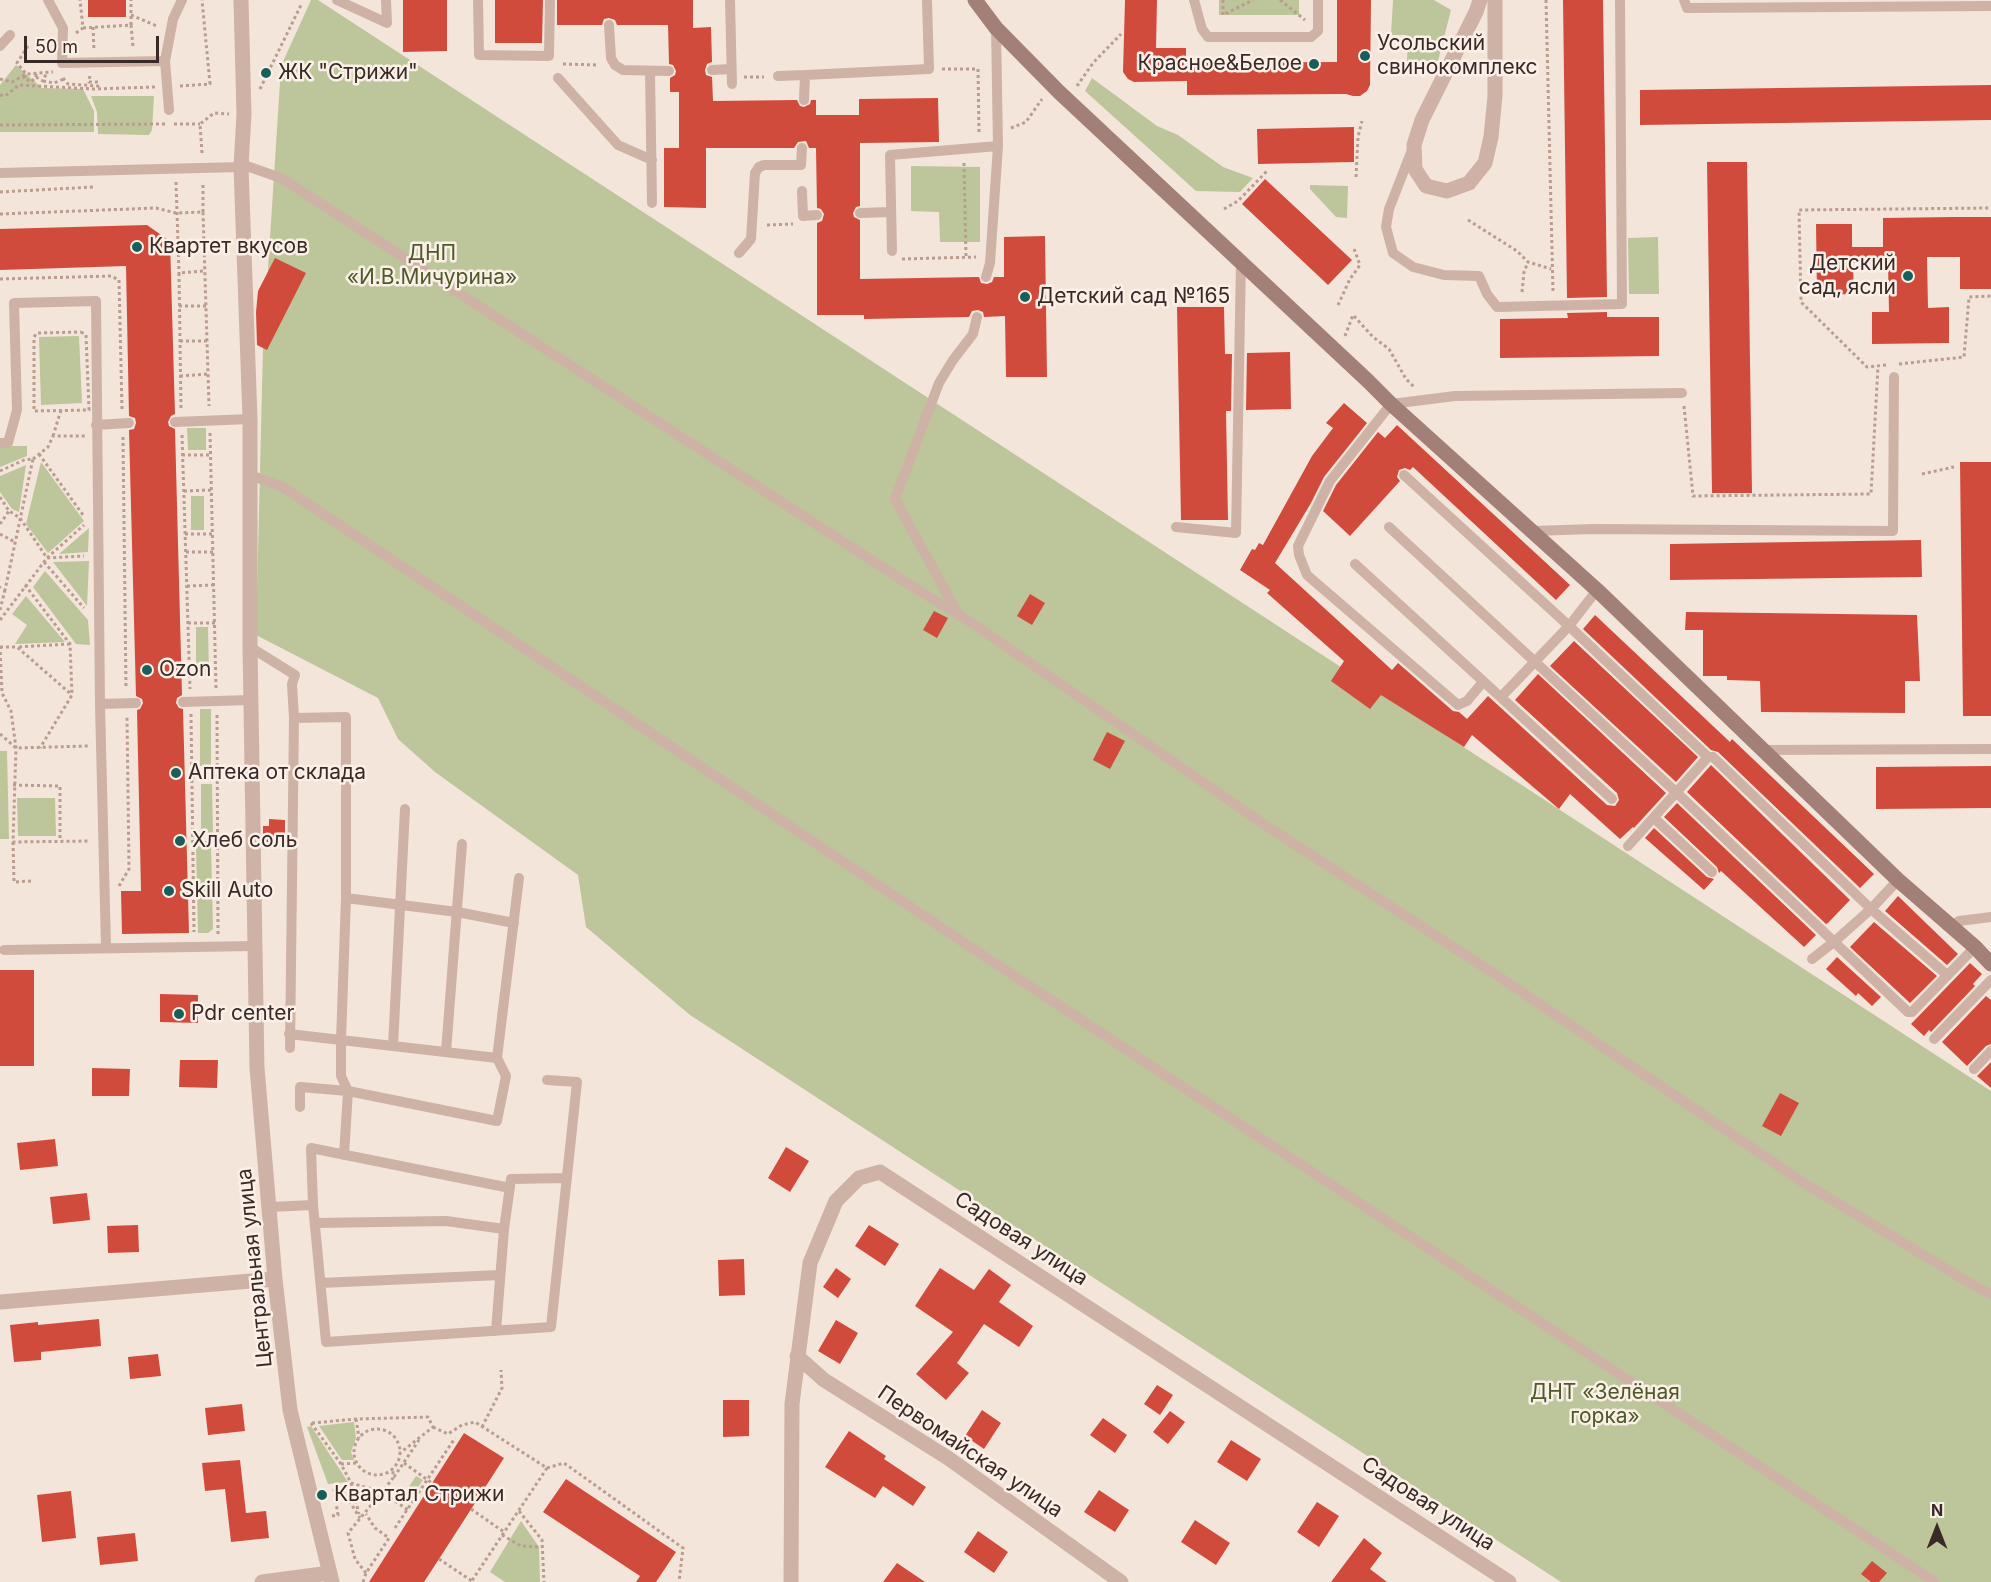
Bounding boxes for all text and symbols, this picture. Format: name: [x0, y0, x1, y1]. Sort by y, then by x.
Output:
scale bar: [27, 24, 162, 62]
place label: Усольский свинокомплекс: [1377, 31, 1538, 81]
text: 50 m: [35, 36, 78, 57]
marker: Усольский свинокомплекс: [1358, 49, 1372, 63]
place label: Красное&Белое: [1138, 51, 1302, 77]
marker: Красное&Белое: [1307, 57, 1321, 71]
place label: ЖК "Стрижи": [278, 60, 418, 86]
marker: ЖК "Стрижи": [259, 66, 273, 80]
place label: Квартет вкусов: [149, 234, 308, 260]
marker: Квартет вкусов: [130, 240, 144, 254]
park label: ДНП «И.В.Мичурина»: [347, 241, 517, 291]
place label: Детский сад, ясли: [1799, 251, 1896, 301]
marker: Детский сад, ясли: [1901, 269, 1915, 283]
place label: Детский сад №165: [1037, 284, 1230, 310]
marker: Детский сад №165: [1018, 290, 1032, 304]
place label: Ozon: [159, 657, 211, 683]
marker: Ozon: [140, 663, 154, 677]
place label: Аптека от склада: [188, 760, 366, 786]
marker: Аптека от склада: [169, 766, 183, 780]
place label: Хлеб соль: [192, 828, 297, 854]
marker: Хлеб соль: [173, 834, 187, 848]
place label: Skill Auto: [181, 878, 273, 904]
marker: Skill Auto: [162, 884, 176, 898]
place label: Pdr center: [191, 1001, 294, 1027]
marker: Pdr center: [172, 1007, 186, 1021]
street label: Центральная улица: [232, 1167, 278, 1369]
street label: Садовая улица: [950, 1187, 1092, 1291]
park label: ДНТ «Зелёная горка»: [1530, 1380, 1680, 1430]
street label: Первомайская улица: [873, 1381, 1067, 1523]
street label: Садовая улица: [1357, 1452, 1499, 1556]
place label: Квартал Стрижи: [334, 1482, 504, 1508]
marker: Квартал Стрижи: [315, 1488, 329, 1502]
north arrow: [1907, 1498, 1967, 1558]
text: N: [1931, 1500, 1943, 1520]

